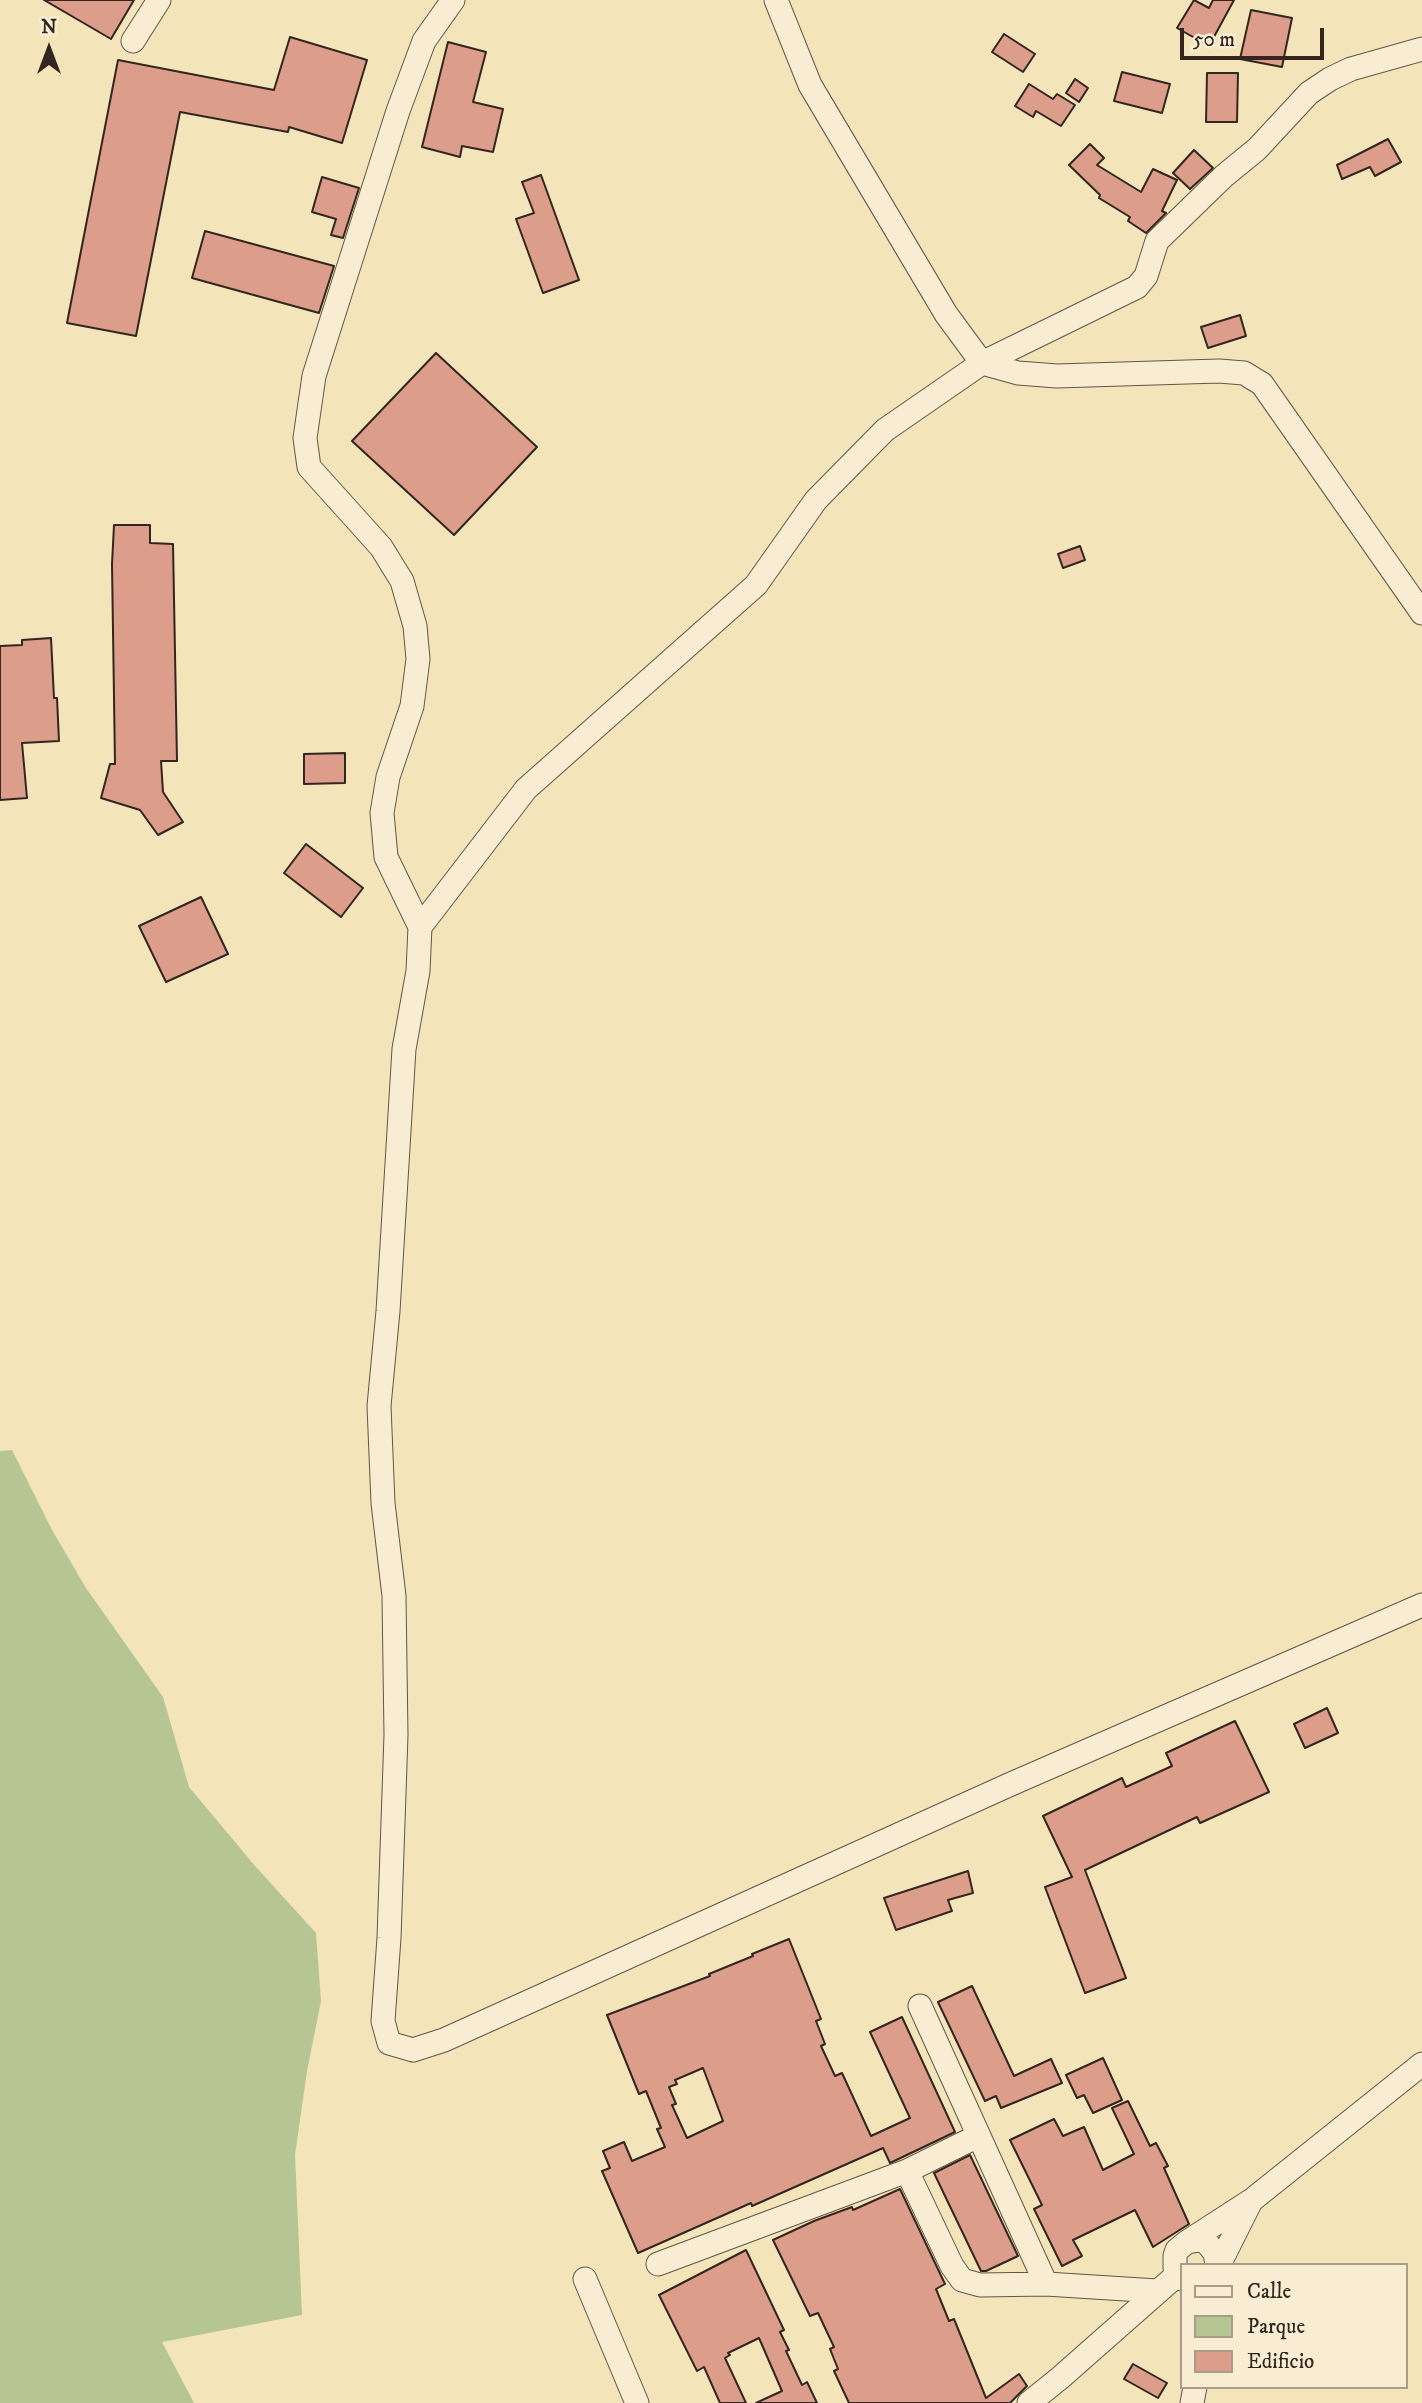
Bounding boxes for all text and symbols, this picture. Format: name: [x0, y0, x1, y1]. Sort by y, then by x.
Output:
north arrow: [14, 14, 84, 84]
scale bar: [1184, 14, 1328, 58]
text: N: [41, 16, 57, 39]
text: 50 m: [1193, 27, 1235, 53]
legend: [1180, 2263, 1408, 2389]
text: Calle: [1247, 2279, 1291, 2305]
text: Parque: [1247, 2314, 1305, 2340]
text: Edificio: [1247, 2349, 1314, 2375]

